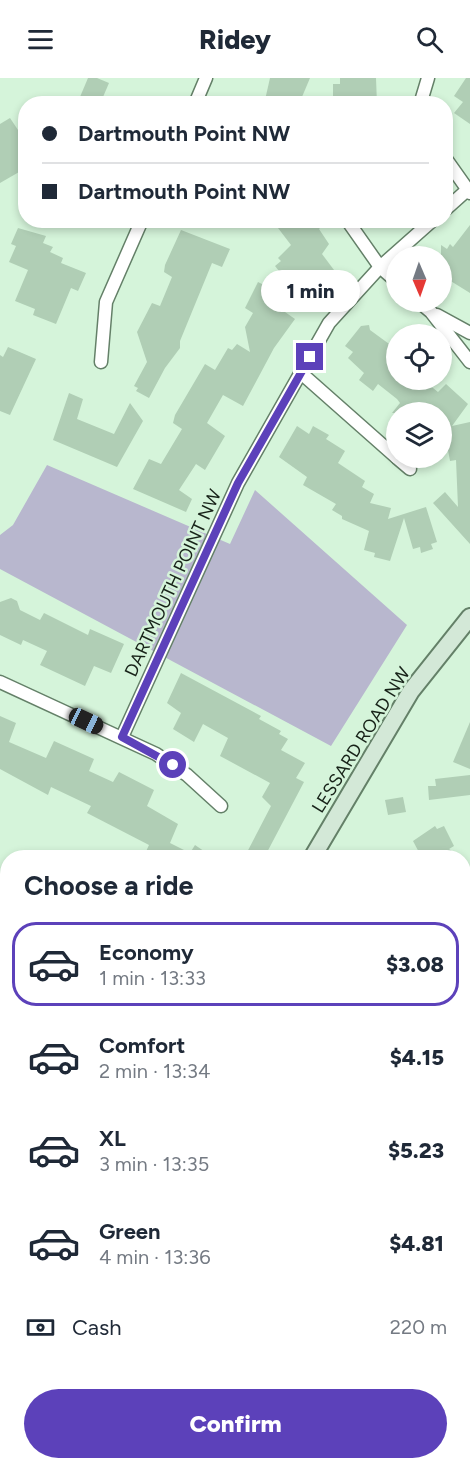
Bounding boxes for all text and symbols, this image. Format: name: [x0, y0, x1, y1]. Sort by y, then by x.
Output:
icon: menu: [24, 23, 57, 56]
text: Ridey: [199, 23, 271, 56]
icon: search: [413, 23, 446, 56]
text: Dartmouth Point NW: [78, 120, 290, 147]
text: Dartmouth Point NW: [78, 178, 290, 205]
north arrow: [386, 246, 452, 312]
map controls: [386, 246, 452, 468]
callout: 1 min: [260, 270, 360, 312]
text: 1 min: [287, 279, 334, 303]
button: locate: [386, 324, 452, 390]
route end: [296, 343, 323, 370]
button: layers: [386, 402, 452, 468]
street label: DARTMOUTH POINT NW: [120, 485, 226, 680]
street label: LESSARD ROAD NW: [307, 662, 415, 817]
car: [66, 705, 106, 737]
route start: [159, 751, 186, 778]
text: Choose a ride: [24, 869, 193, 902]
icon: car: [27, 937, 81, 991]
text: Economy: [99, 939, 194, 966]
text: $3.08: [386, 951, 444, 978]
text: 1 min · 13:33: [99, 966, 206, 990]
icon: car: [27, 1030, 81, 1084]
text: Comfort: [99, 1032, 185, 1059]
text: $4.15: [390, 1044, 444, 1071]
text: 2 min · 13:34: [99, 1059, 210, 1083]
icon: car: [27, 1123, 81, 1177]
text: XL: [99, 1125, 126, 1152]
text: $5.23: [388, 1137, 444, 1164]
text: 3 min · 13:35: [99, 1152, 209, 1176]
icon: car: [27, 1216, 81, 1270]
text: Green: [99, 1218, 161, 1245]
text: $4.81: [389, 1230, 444, 1257]
text: 4 min · 13:36: [99, 1245, 211, 1269]
icon: cash: [24, 1311, 57, 1344]
text: Cash: [72, 1314, 122, 1341]
text: 220 m: [390, 1315, 447, 1339]
button: Confirm: [24, 1389, 447, 1458]

